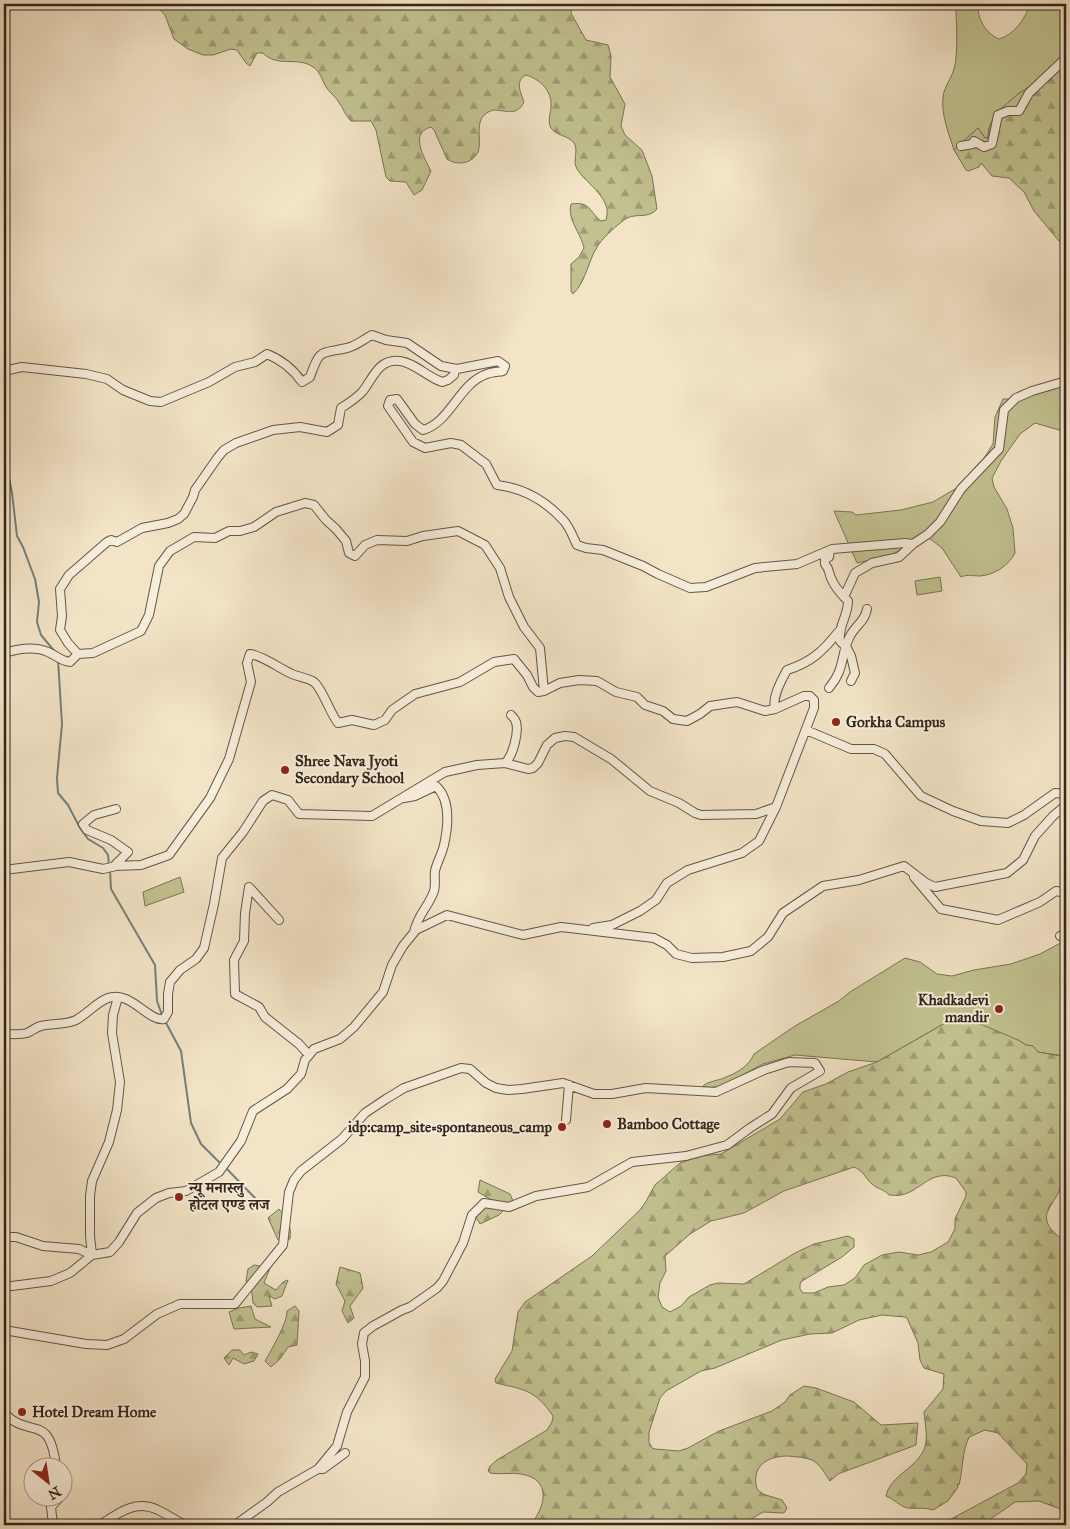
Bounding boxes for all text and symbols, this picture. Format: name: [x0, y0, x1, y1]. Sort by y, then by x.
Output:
place label: Gorkha Campus: [846, 713, 946, 732]
marker: Gorkha Campus: [830, 716, 842, 728]
place label: Shree Nava Jyoti Secondary School: [295, 752, 405, 788]
marker: Shree Nava Jyoti Secondary School: [279, 764, 291, 776]
place label: Khadkadevi mandir: [918, 991, 990, 1026]
marker: Khadkadevi mandir: [993, 1003, 1005, 1015]
place label: Bamboo Cottage: [617, 1115, 720, 1134]
place label: idp:camp_site=spontaneous_camp: [348, 1118, 552, 1137]
marker: Bamboo Cottage: [601, 1118, 613, 1130]
marker: idp:camp_site=spontaneous_camp: [556, 1121, 568, 1133]
place label: न्यू मनास्लु होटल एण्ड लज: [188, 1179, 271, 1214]
marker: न्यू मनास्लु होटल एण्ड लज: [173, 1191, 185, 1203]
place label: Hotel Dream Home: [32, 1403, 157, 1421]
marker: Hotel Dream Home: [16, 1406, 28, 1418]
north arrow: [22, 1456, 72, 1506]
text: N: [45, 1482, 64, 1503]

